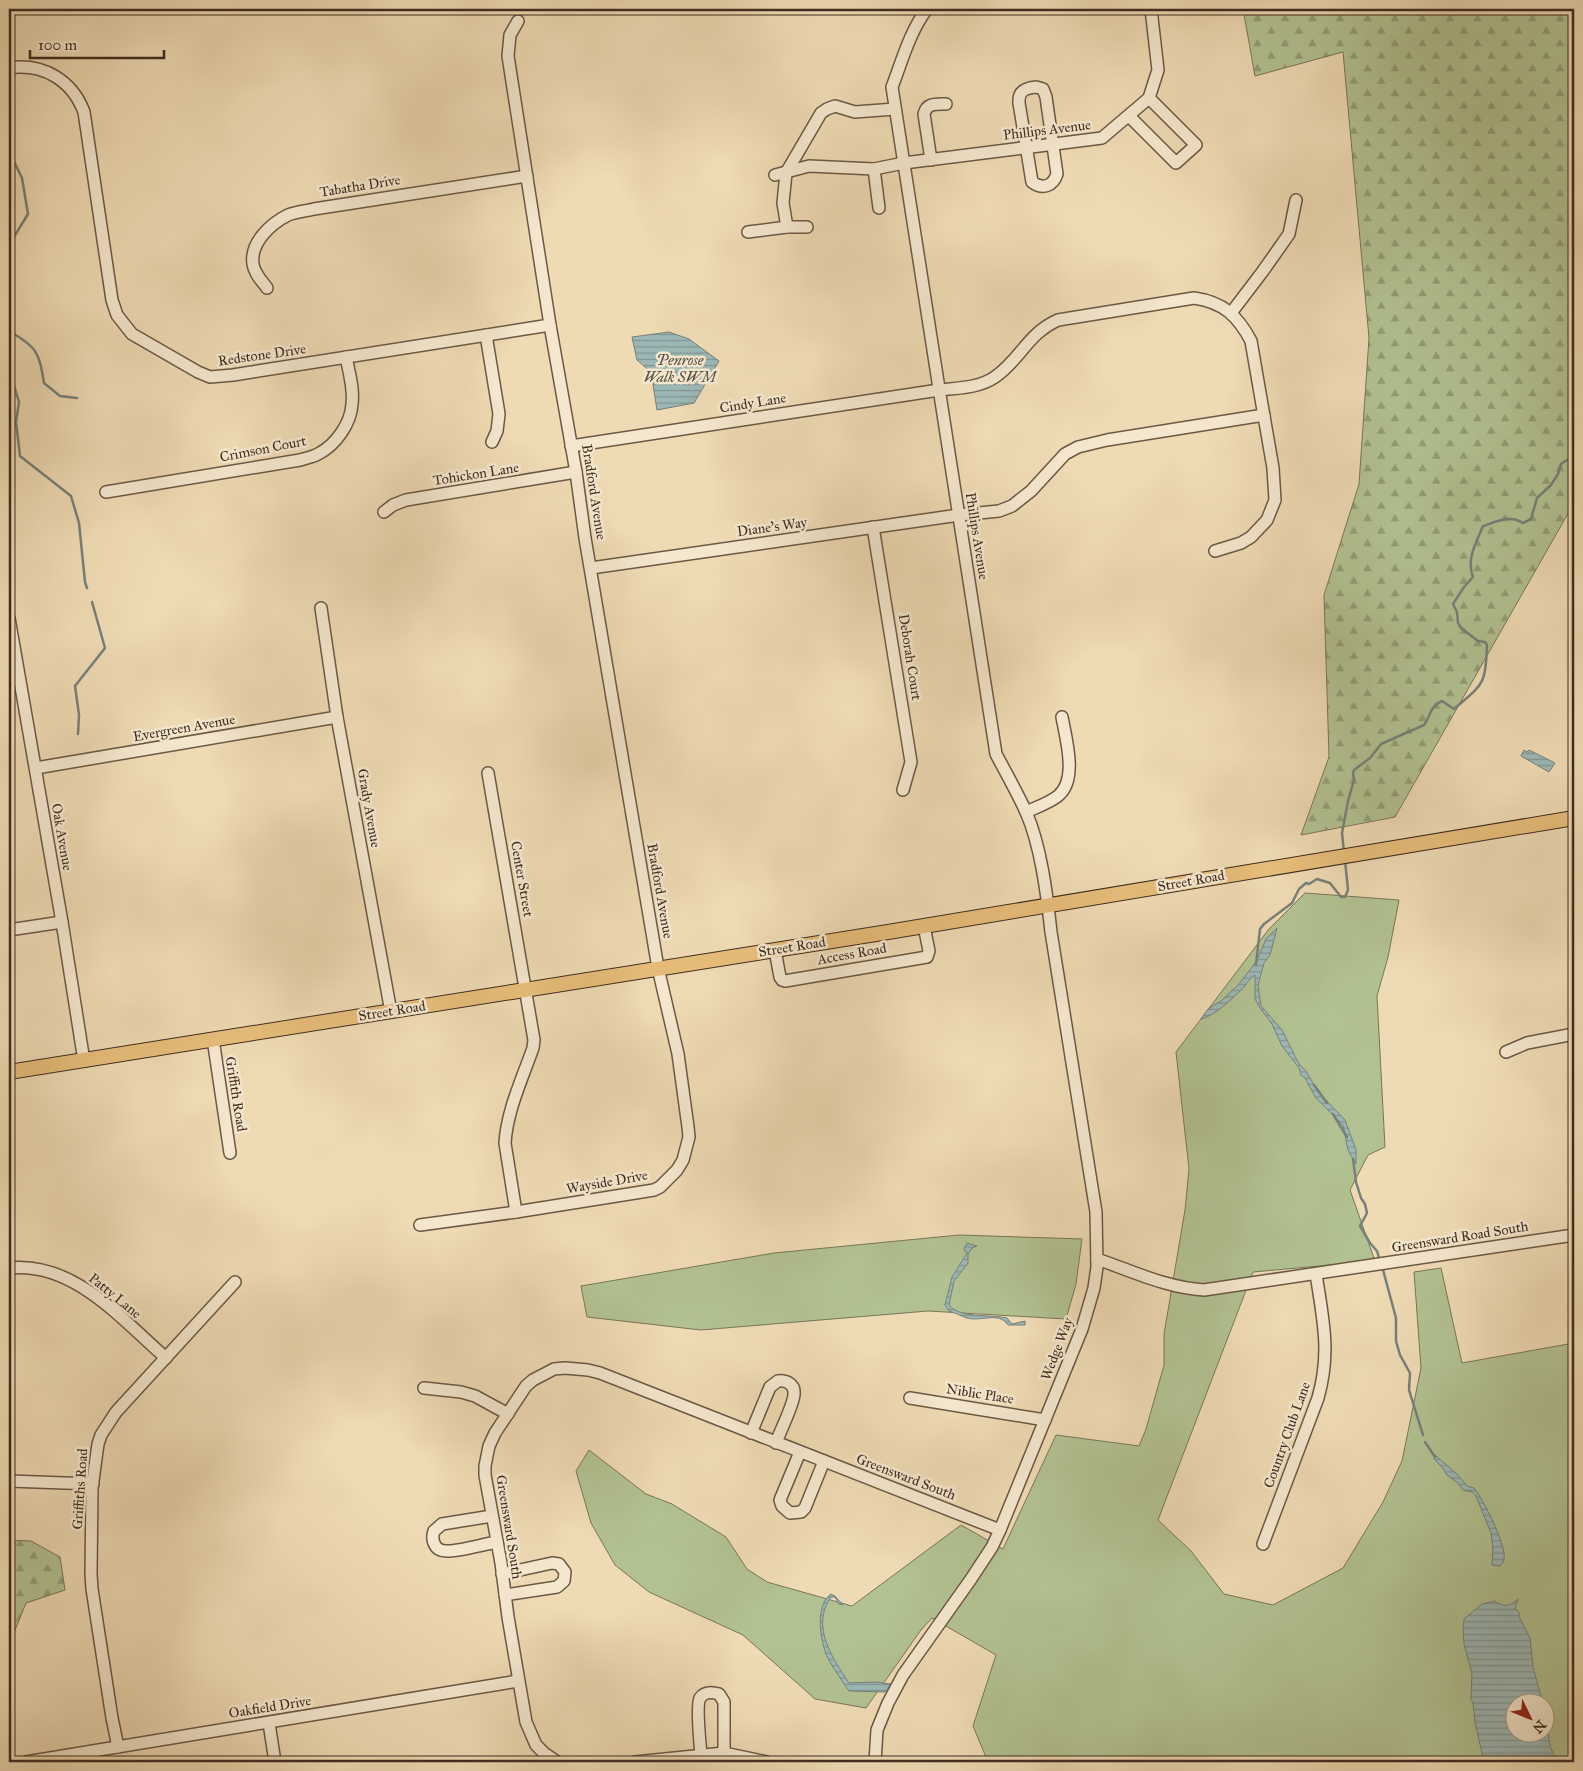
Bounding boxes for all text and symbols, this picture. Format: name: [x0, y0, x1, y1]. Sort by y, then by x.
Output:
scale bar: [30, 28, 164, 60]
text: 100 m: [38, 36, 78, 54]
street label: Phillips Avenue: [1002, 116, 1092, 144]
street label: Tabatha Drive: [318, 171, 402, 201]
street label: Redstone Drive: [217, 340, 307, 370]
water label: Penrose Walk SWM: [644, 351, 718, 386]
street label: Cindy Lane: [719, 389, 788, 417]
street label: Crimson Court: [218, 432, 308, 466]
street label: Bradford Avenue: [578, 443, 610, 541]
street label: Tohickon Lane: [432, 459, 520, 489]
street label: Phillips Avenue: [962, 491, 992, 581]
street label: Diane's Way: [736, 514, 809, 540]
street label: Deborah Court: [895, 613, 925, 701]
street label: Evergreen Avenue: [132, 711, 237, 745]
street label: Grady Avenue: [354, 767, 384, 849]
street label: Oak Avenue: [48, 802, 76, 872]
street label: Center Street: [507, 840, 537, 918]
street label: Bradford Avenue: [643, 842, 677, 940]
street label: Street Road: [1156, 867, 1226, 895]
street label: Street Road: [757, 933, 827, 961]
street label: Access Road: [815, 940, 888, 969]
street label: Street Road: [357, 997, 427, 1025]
street label: Griffith Road: [222, 1055, 250, 1133]
street label: Wayside Drive: [565, 1166, 649, 1197]
street label: Greensward Road South: [1390, 1218, 1530, 1256]
street label: Patty Lane: [85, 1270, 145, 1322]
street label: Wedge Way: [1037, 1315, 1077, 1383]
street label: Country Club Lane: [1260, 1379, 1314, 1490]
street label: Niblic Place: [945, 1380, 1015, 1408]
street label: Griffiths Road: [69, 1448, 91, 1530]
street label: Greensward South: [854, 1450, 958, 1504]
street label: Greensward South: [492, 1474, 526, 1581]
street label: Oakfield Drive: [228, 1692, 313, 1722]
north arrow: [1506, 1694, 1556, 1744]
text: N: [1529, 1716, 1549, 1737]

